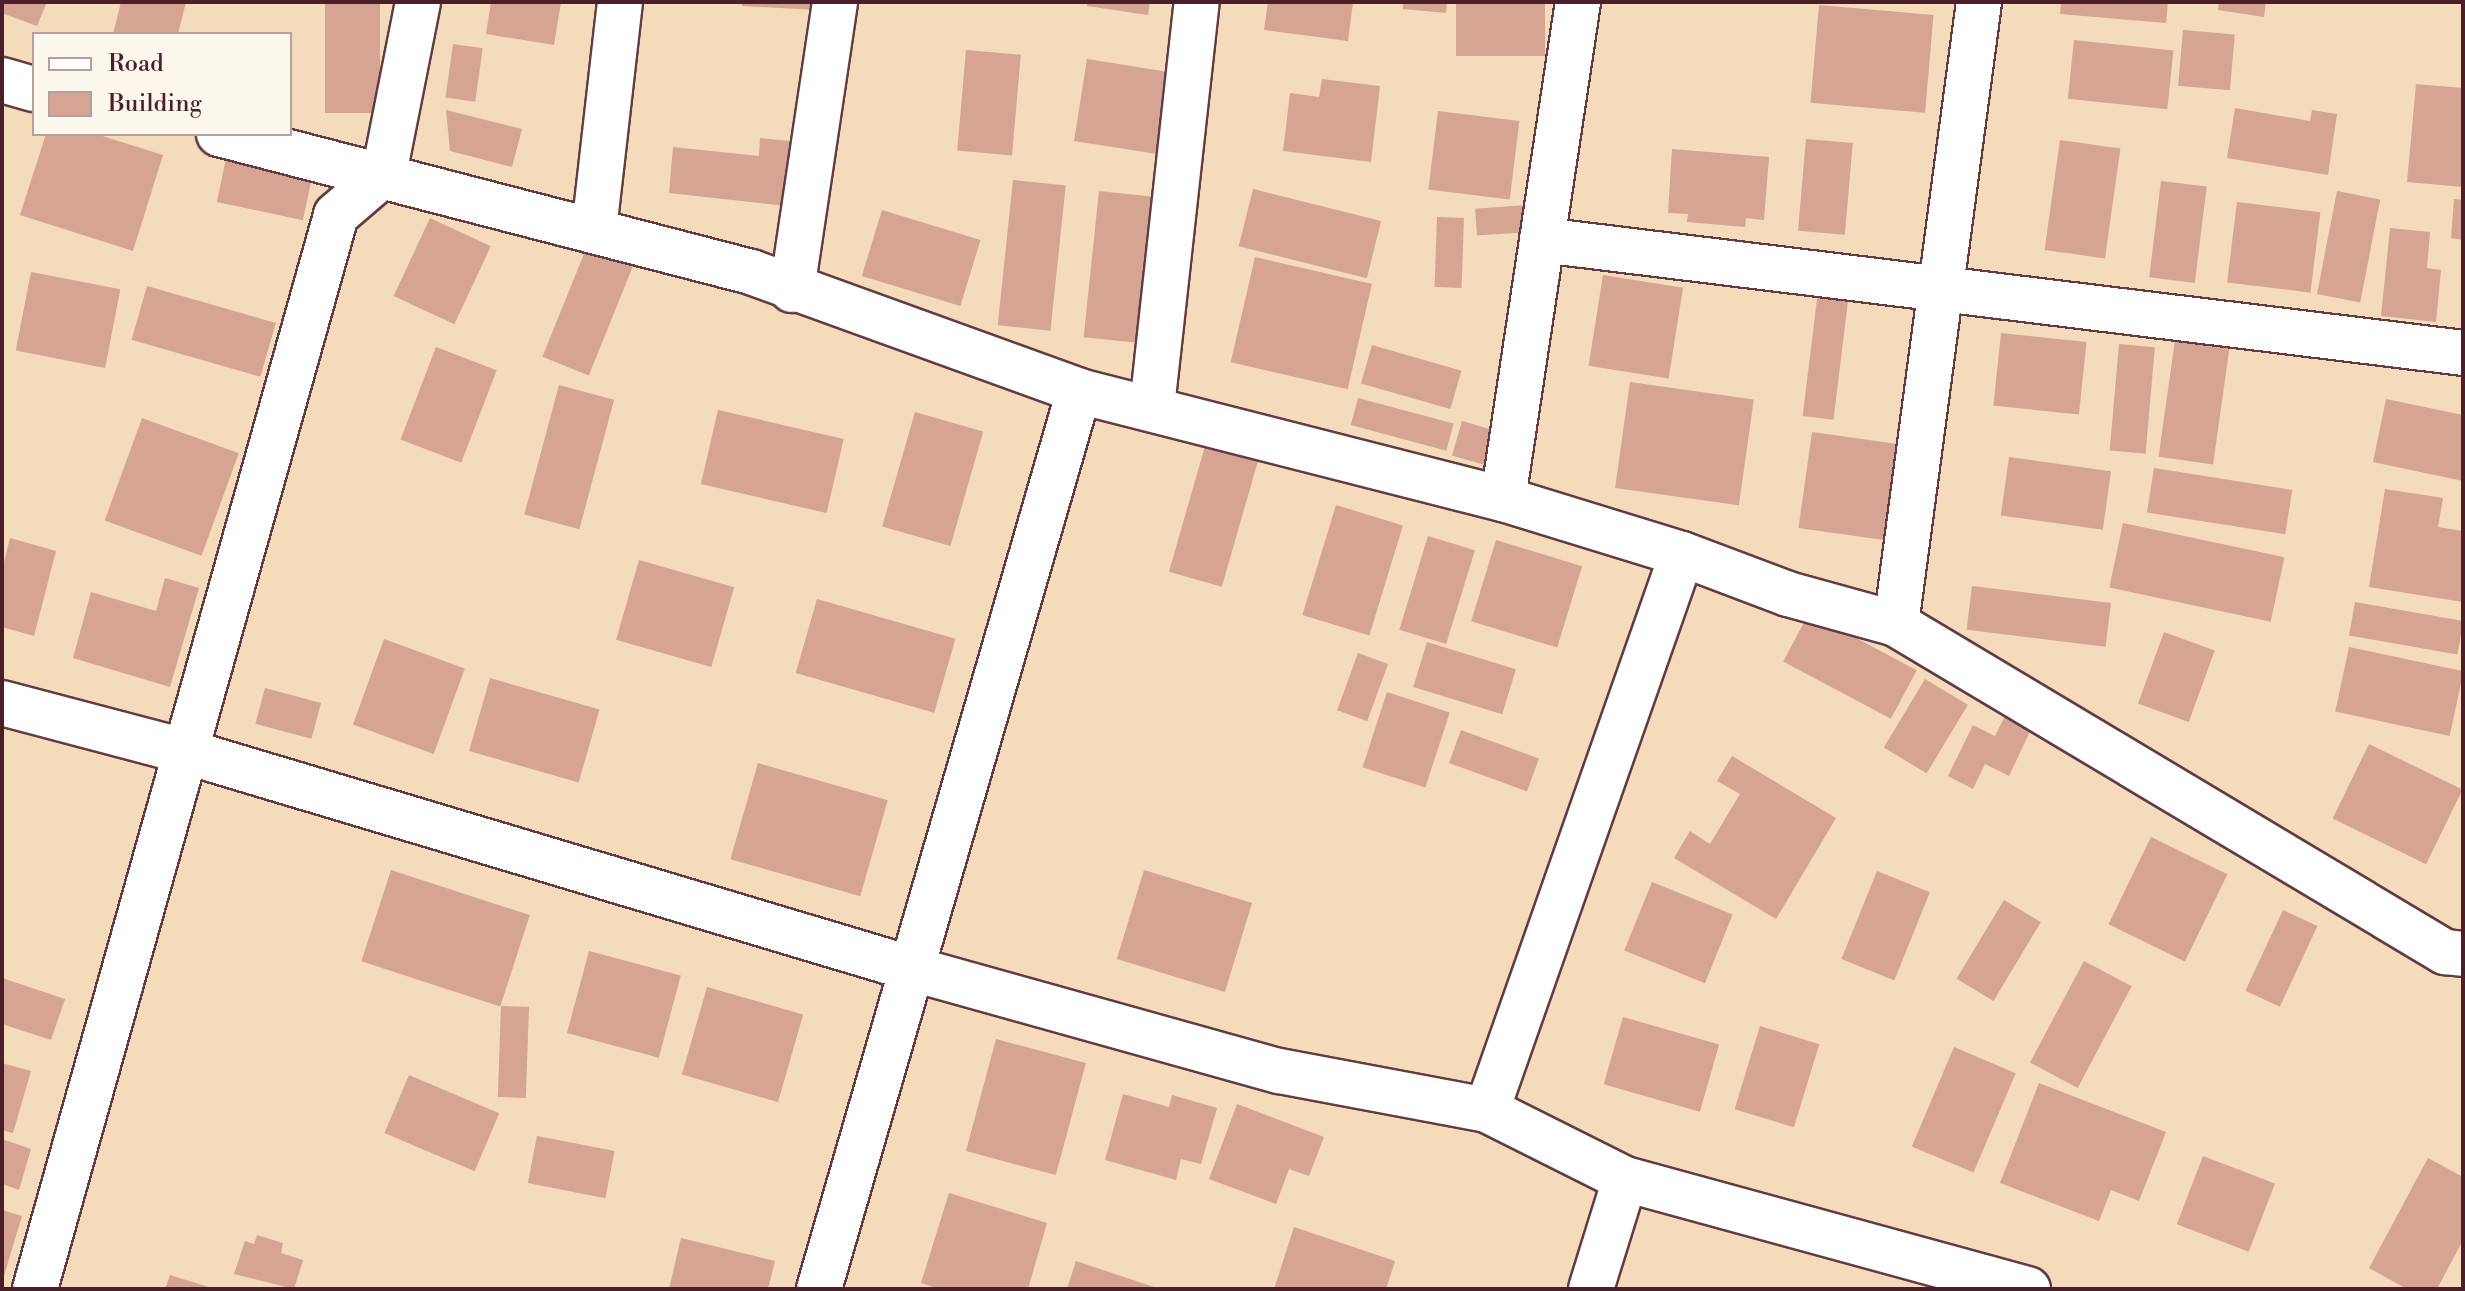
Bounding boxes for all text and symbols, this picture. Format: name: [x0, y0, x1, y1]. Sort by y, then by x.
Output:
legend: [32, 32, 292, 136]
text: Road: [108, 49, 164, 79]
text: Building: [108, 89, 202, 119]

